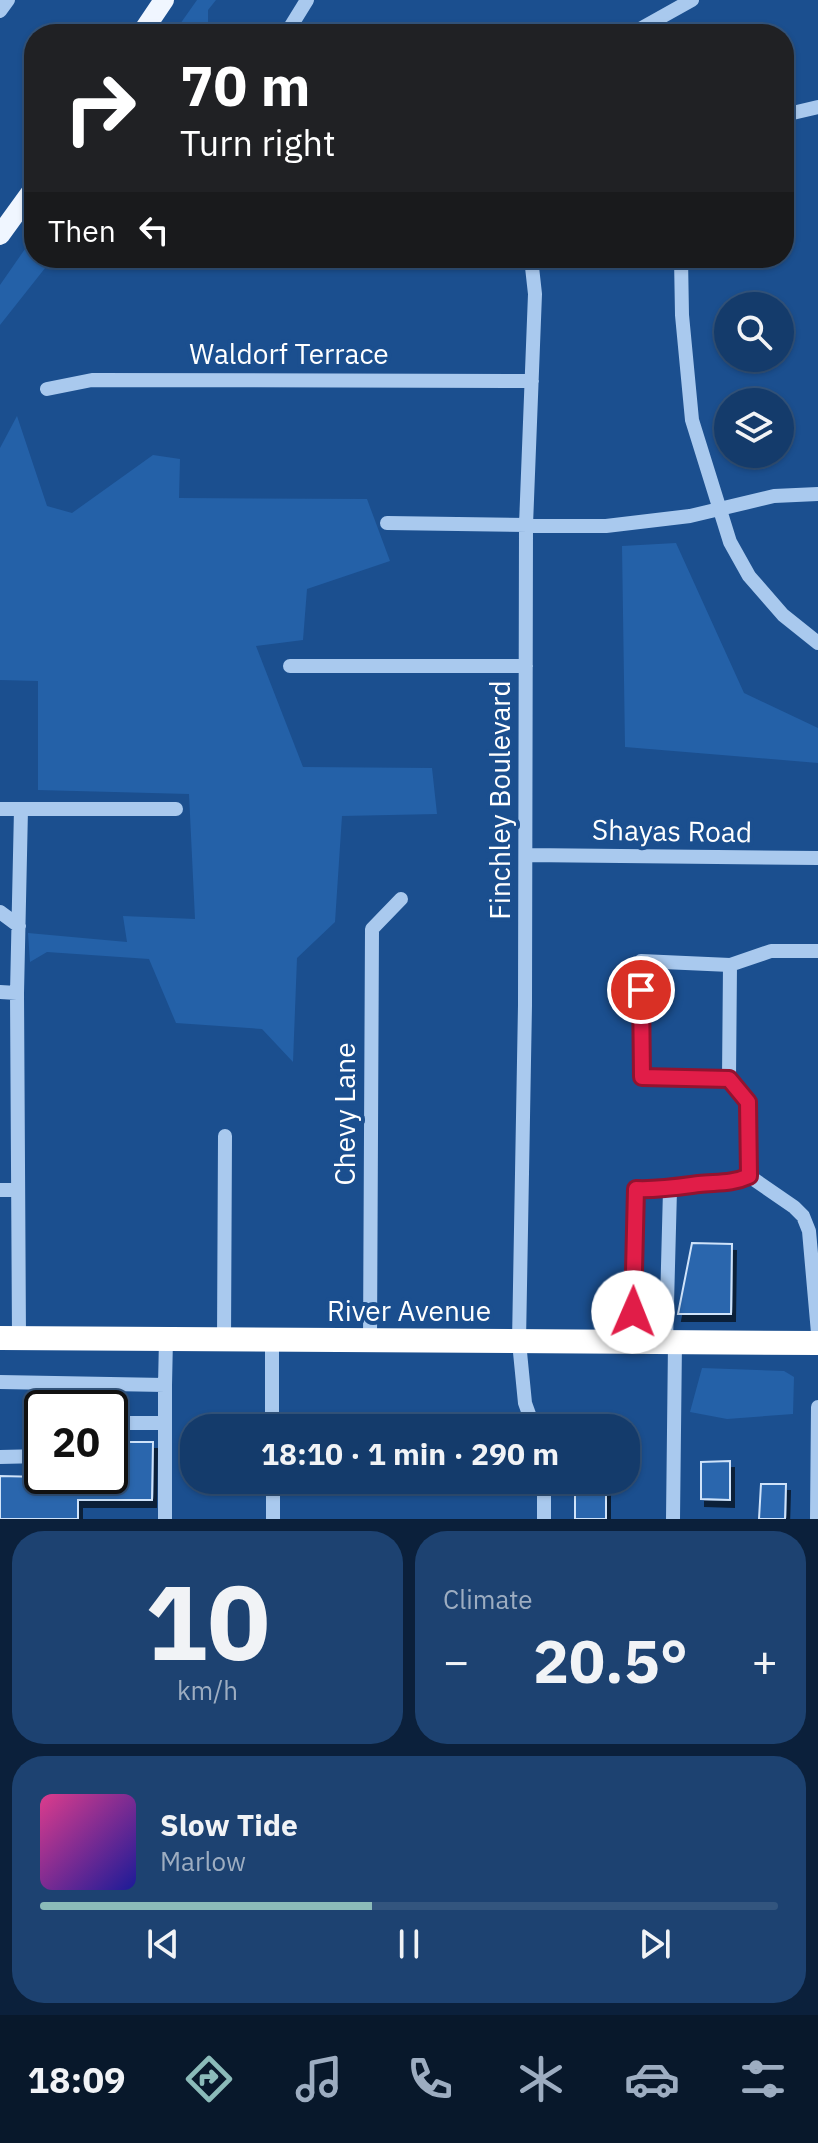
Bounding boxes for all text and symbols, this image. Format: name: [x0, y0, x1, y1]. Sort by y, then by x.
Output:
text: 70 m: [180, 49, 310, 121]
icon: right: [48, 56, 152, 160]
text: Turn right: [180, 119, 336, 166]
icon: left: [132, 208, 176, 252]
text: Then: [48, 211, 116, 250]
map controls: [714, 292, 794, 468]
button: search: [714, 292, 794, 372]
street label: Waldorf Terrace: [189, 335, 389, 372]
button: layers: [714, 388, 794, 468]
street label: Finchley Boulevard: [481, 680, 518, 920]
street label: Shayas Road: [592, 811, 752, 850]
pin: [607, 956, 675, 1024]
icon: arrive: [619, 968, 663, 1012]
street label: Chevy Lane: [326, 1042, 363, 1186]
position arrow: [591, 1270, 675, 1354]
street label: River Avenue: [327, 1292, 491, 1329]
speed limit sign: 20: [24, 1390, 128, 1494]
text: 18:10 · 1 min · 290 m: [261, 1434, 559, 1473]
text: 10: [145, 1553, 270, 1689]
text: Climate: [443, 1582, 533, 1616]
text: 20.5°: [533, 1621, 688, 1700]
text: −: [443, 1632, 469, 1689]
text: +: [752, 1632, 778, 1689]
text: km/h: [177, 1673, 238, 1707]
text: Slow Tide: [160, 1805, 298, 1844]
text: Marlow: [160, 1844, 246, 1878]
icon: previous: [141, 1922, 185, 1966]
icon: pause: [387, 1922, 431, 1966]
icon: next: [633, 1922, 677, 1966]
icon: directions: [181, 2051, 237, 2107]
icon: music: [291, 2051, 347, 2107]
icon: phone: [402, 2051, 458, 2107]
icon: climate: [513, 2051, 569, 2107]
icon: car: [624, 2051, 680, 2107]
icon: filters: [735, 2051, 791, 2107]
text: 18:09: [27, 2056, 126, 2103]

